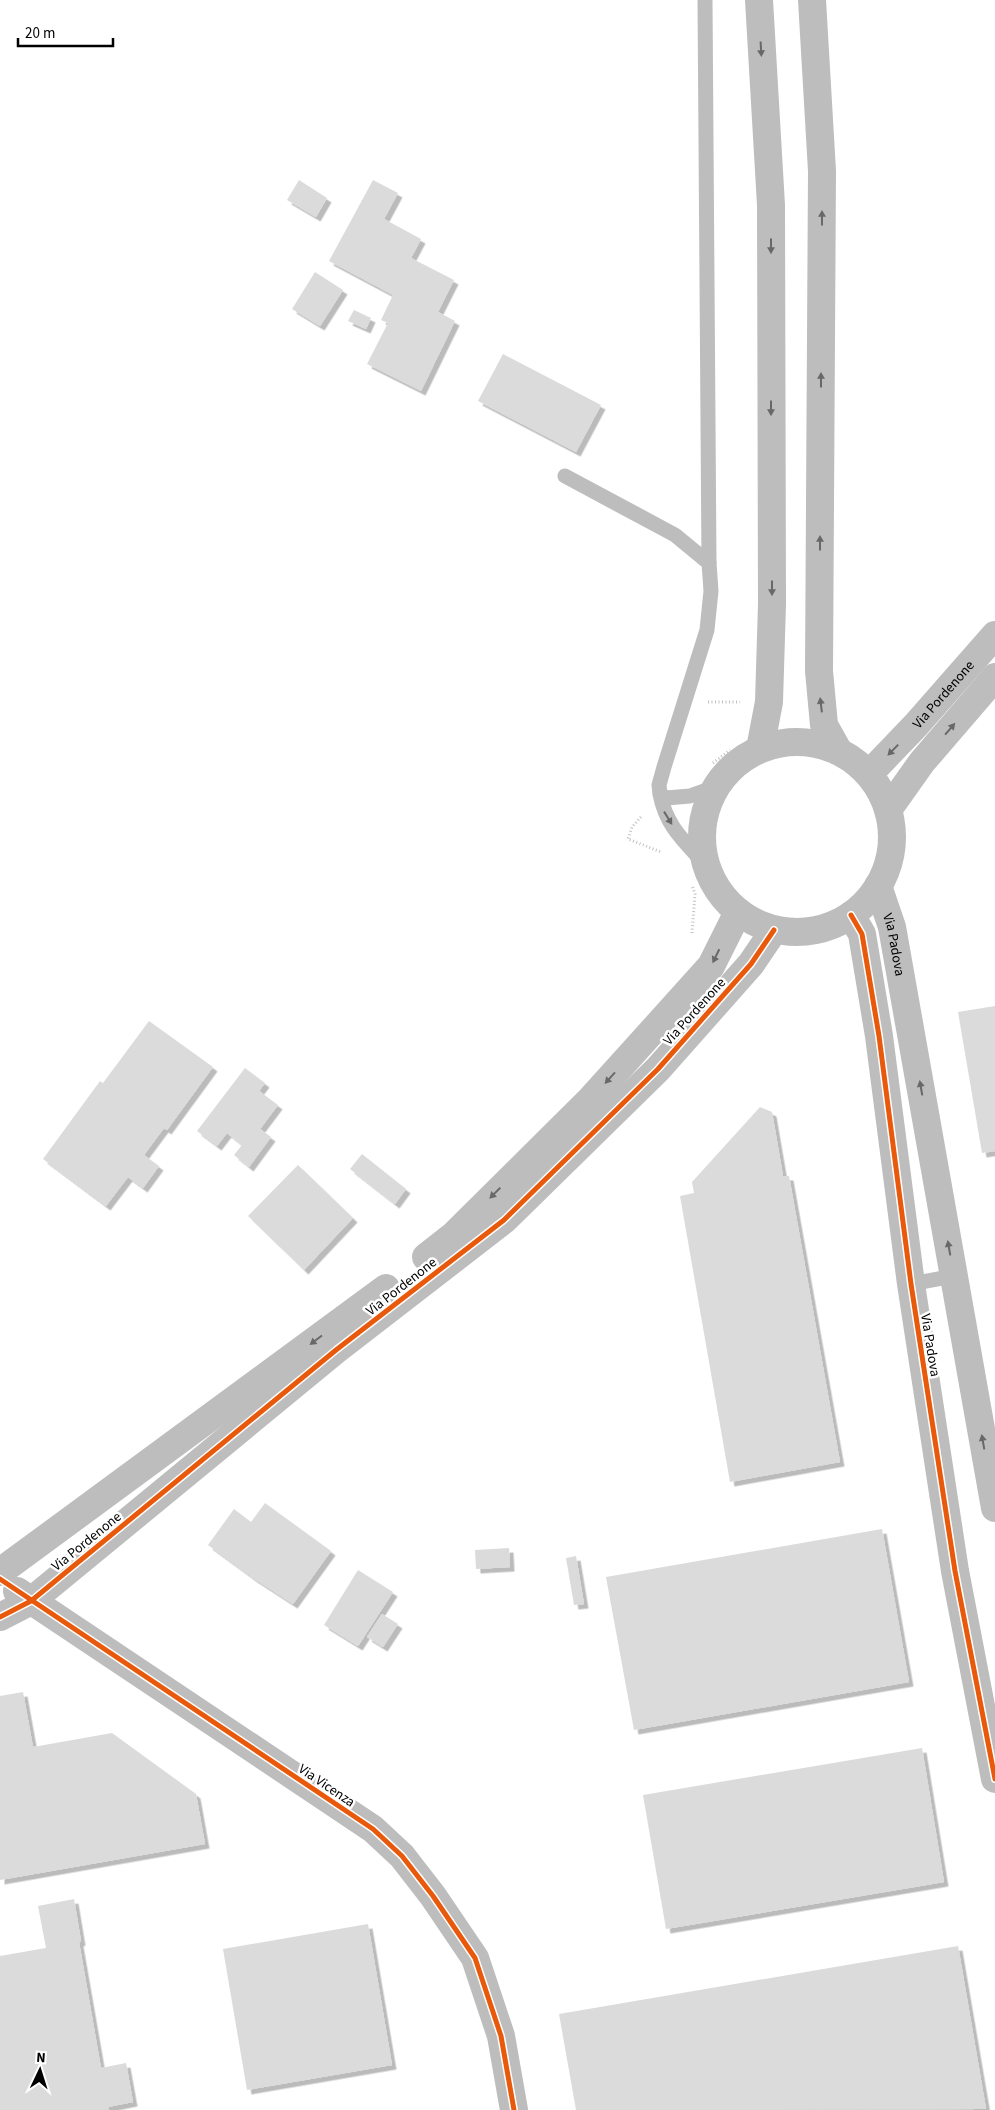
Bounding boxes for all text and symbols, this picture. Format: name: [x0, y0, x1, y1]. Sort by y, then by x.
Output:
scale bar: [18, 15, 112, 47]
text: 20 m: [25, 23, 55, 44]
one-way arrow: [758, 41, 766, 57]
one-way arrow: [818, 210, 826, 226]
one-way arrow: [767, 238, 775, 254]
one-way arrow: [817, 372, 825, 388]
one-way arrow: [767, 401, 775, 417]
one-way arrow: [816, 535, 824, 551]
one-way arrow: [768, 581, 776, 597]
street label: Via Pordenone: [908, 656, 979, 733]
one-way arrow: [817, 697, 825, 713]
one-way arrow: [944, 723, 955, 736]
one-way arrow: [887, 743, 899, 755]
one-way arrow: [663, 812, 672, 825]
street label: Via Padova: [877, 911, 909, 978]
one-way arrow: [712, 949, 720, 963]
street label: Via Pordenone: [659, 973, 731, 1050]
one-way arrow: [604, 1072, 616, 1084]
one-way arrow: [916, 1080, 924, 1096]
one-way arrow: [490, 1187, 502, 1199]
one-way arrow: [945, 1240, 953, 1256]
street label: Via Pordenone: [362, 1253, 441, 1321]
street label: Via Padova: [915, 1312, 945, 1378]
one-way arrow: [310, 1335, 323, 1346]
one-way arrow: [979, 1434, 987, 1450]
street label: Via Pordenone: [47, 1507, 126, 1576]
street label: Via Vicenza: [294, 1759, 359, 1812]
north arrow: [15, 2045, 65, 2095]
text: N: [35, 2048, 46, 2068]

